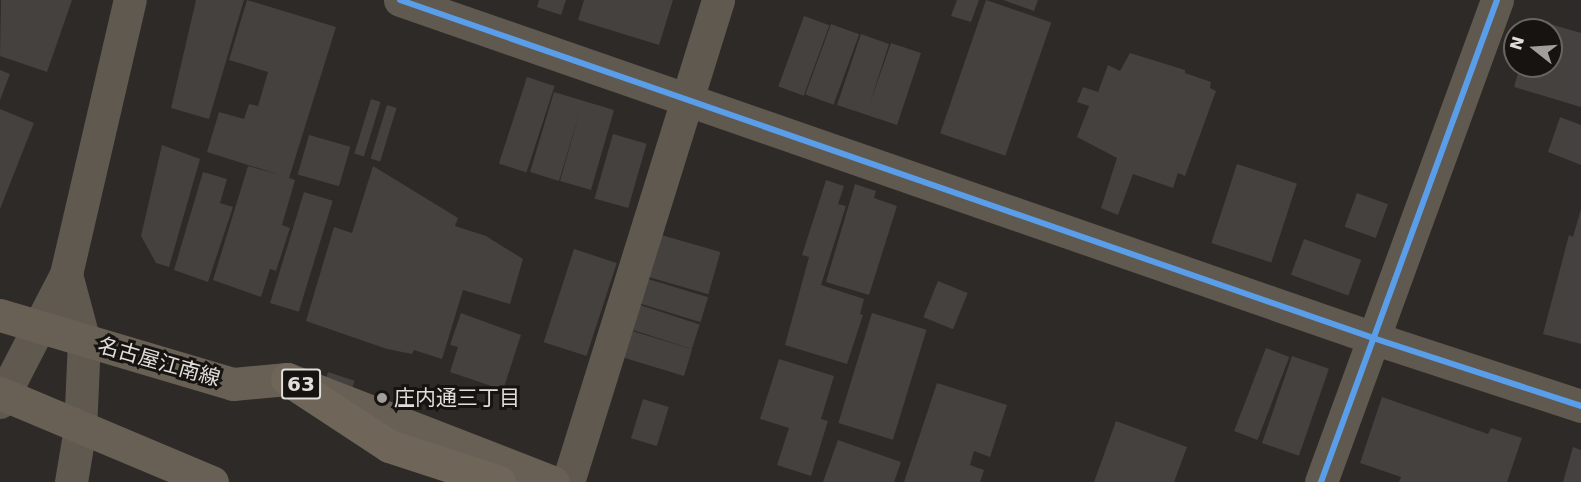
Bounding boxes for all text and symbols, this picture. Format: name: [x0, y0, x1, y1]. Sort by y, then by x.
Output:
north arrow: [1503, 18, 1563, 78]
text: N: [1506, 34, 1528, 52]
street label: 名古屋江南線: [95, 333, 223, 391]
road number: 63: [280, 367, 322, 401]
place label: 庄内通三丁目: [394, 385, 520, 411]
marker: 庄内通三丁目: [375, 391, 389, 405]

